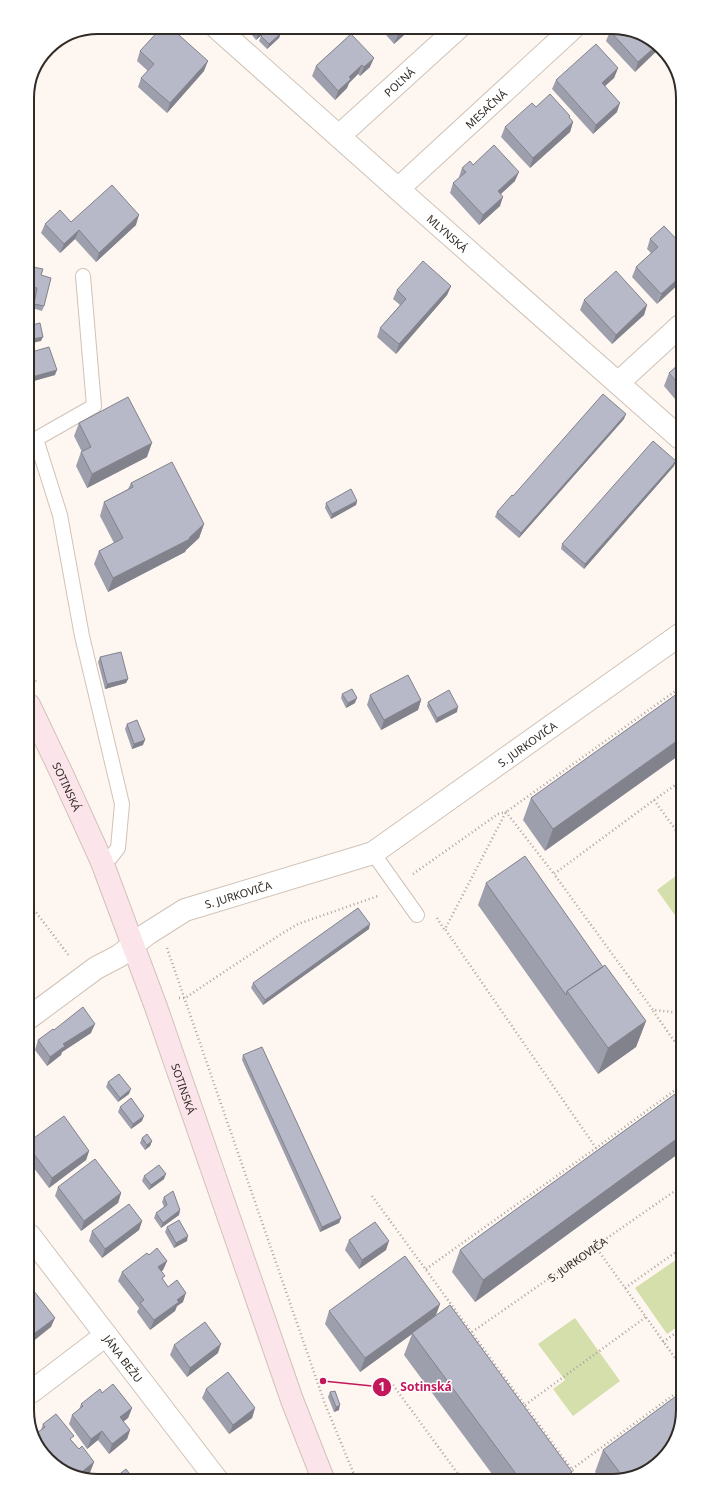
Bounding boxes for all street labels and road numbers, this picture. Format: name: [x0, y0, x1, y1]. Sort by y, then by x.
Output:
street label: POĽNÁ: [380, 63, 418, 99]
street label: MESAČNÁ: [462, 85, 510, 131]
street label: MLYNSKÁ: [424, 211, 472, 256]
street label: S. JURKOVIČA: [494, 717, 560, 770]
street label: SOTINSKÁ: [50, 759, 86, 814]
street label: S. JURKOVIČA: [203, 876, 274, 911]
street label: SOTINSKÁ: [169, 1061, 200, 1117]
street label: S. JURKOVIČA: [544, 1232, 611, 1285]
street label: JÁNA BEŽU: [100, 1331, 147, 1385]

